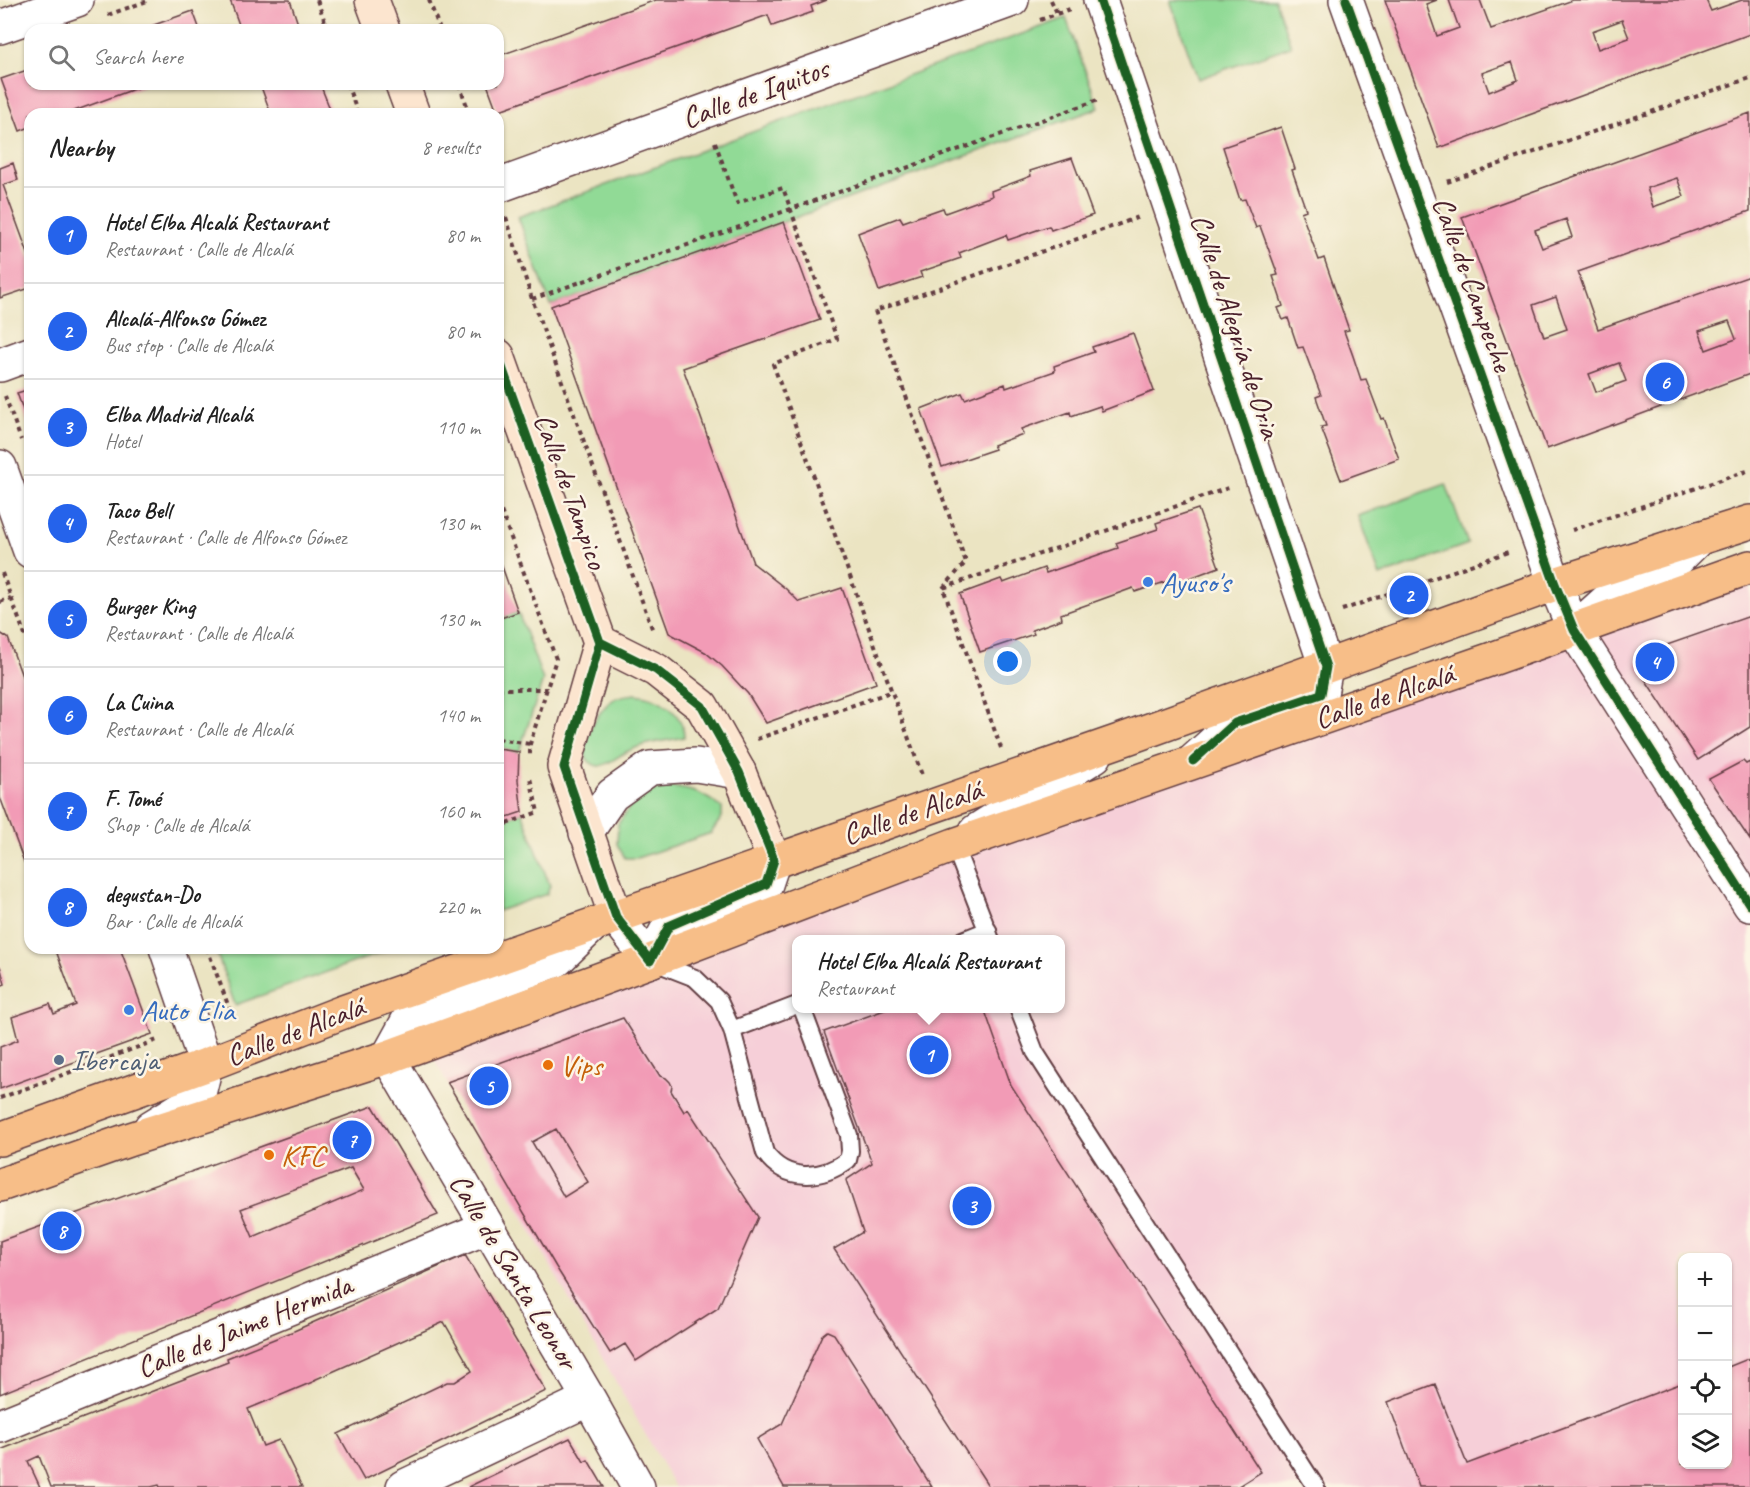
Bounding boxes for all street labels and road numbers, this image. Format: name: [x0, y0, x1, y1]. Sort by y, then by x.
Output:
street label: Calle de Iquitos: [677, 48, 836, 137]
street label: Calle de Campeche: [1424, 191, 1523, 379]
street label: Calle de Alegría de Oria: [1182, 209, 1291, 445]
street label: Calle de Tampico: [525, 408, 617, 575]
street label: Calle de Alcalá: [1309, 653, 1462, 738]
street label: Calle de Alcalá: [837, 769, 990, 854]
street label: Calle de Alcalá: [220, 986, 372, 1075]
street label: Calle de Santa Leonor: [441, 1166, 589, 1378]
street label: Calle de Jaime Hermida: [131, 1265, 360, 1386]

